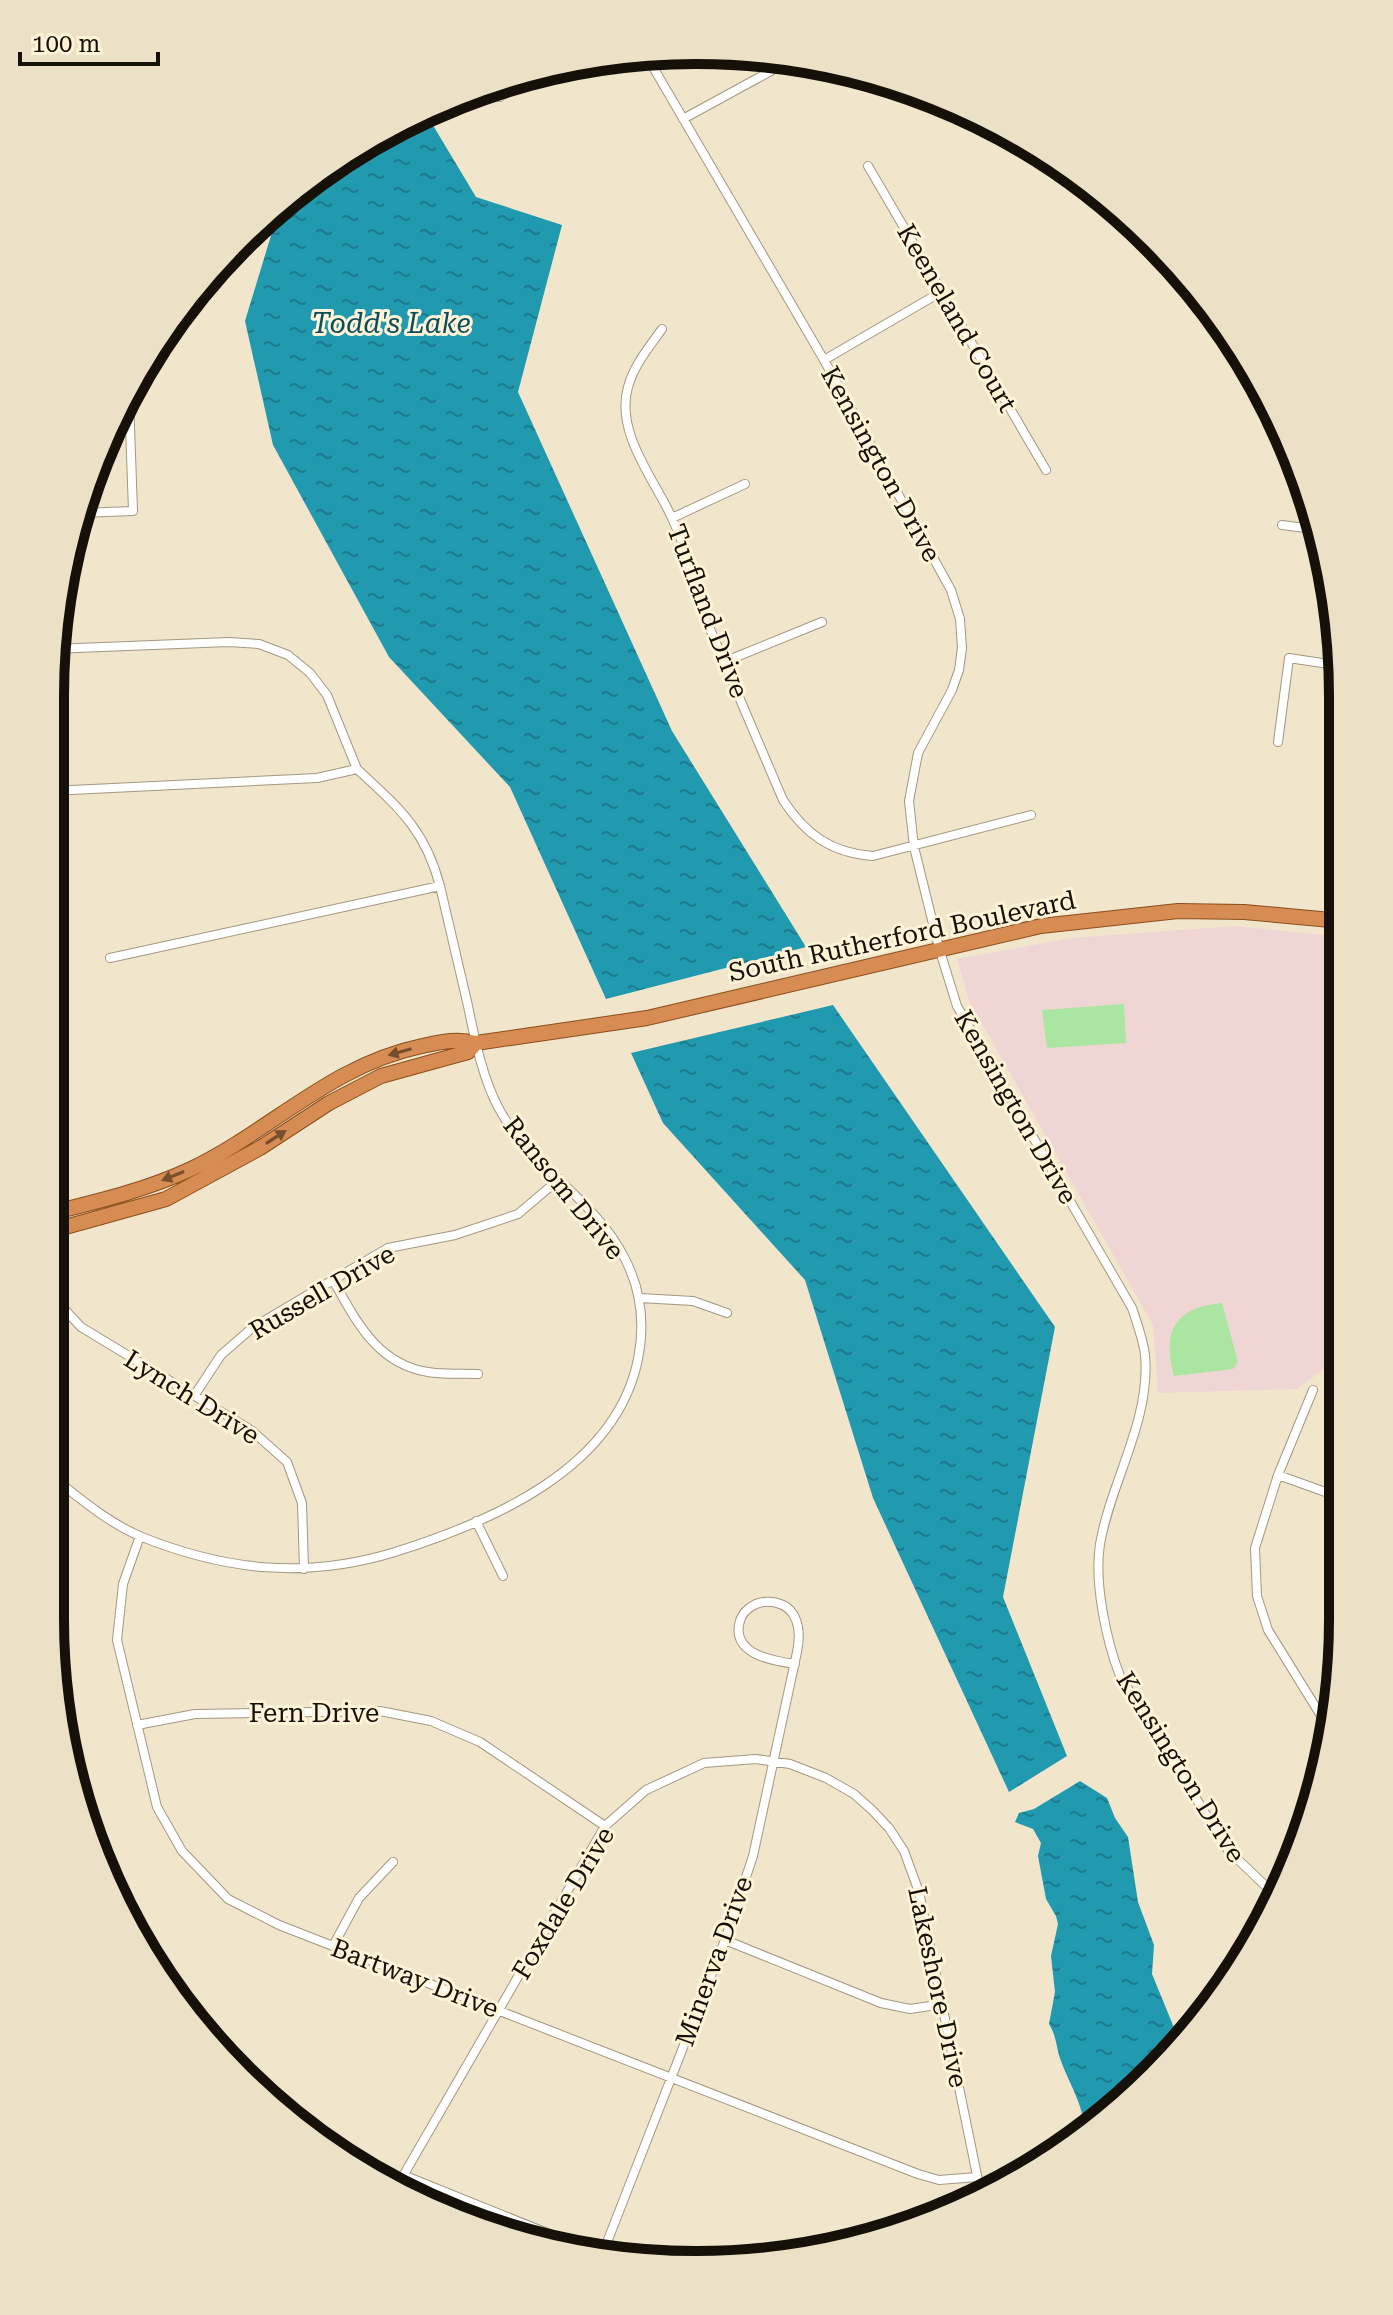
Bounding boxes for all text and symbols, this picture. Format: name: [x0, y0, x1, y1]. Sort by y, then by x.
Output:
scale bar: [20, 16, 158, 66]
text: 100 m: [32, 30, 100, 58]
street label: Keeneland Court: [891, 219, 1023, 417]
water label: Todd's Lake: [311, 307, 471, 340]
street label: Kensington Drive: [815, 361, 947, 567]
street label: Turfland Drive: [661, 520, 755, 702]
street label: South Rutherford Boulevard: [726, 884, 1079, 987]
street label: Kensington Drive: [948, 1005, 1084, 1209]
one-way arrow: [388, 1046, 412, 1059]
street label: Ransom Drive: [497, 1111, 631, 1265]
one-way arrow: [265, 1131, 287, 1145]
one-way arrow: [161, 1170, 185, 1183]
street label: Russell Drive: [244, 1238, 400, 1346]
street label: Lynch Drive: [119, 1344, 265, 1450]
street label: Kensington Drive: [1110, 1666, 1252, 1868]
street label: Fern Drive: [249, 1698, 379, 1728]
street label: Foxdale Drive: [506, 1822, 620, 1984]
street label: Minerva Drive: [669, 1872, 759, 2050]
street label: Lakeshore Drive: [902, 1884, 974, 2090]
street label: Bartway Drive: [327, 1932, 503, 2024]

